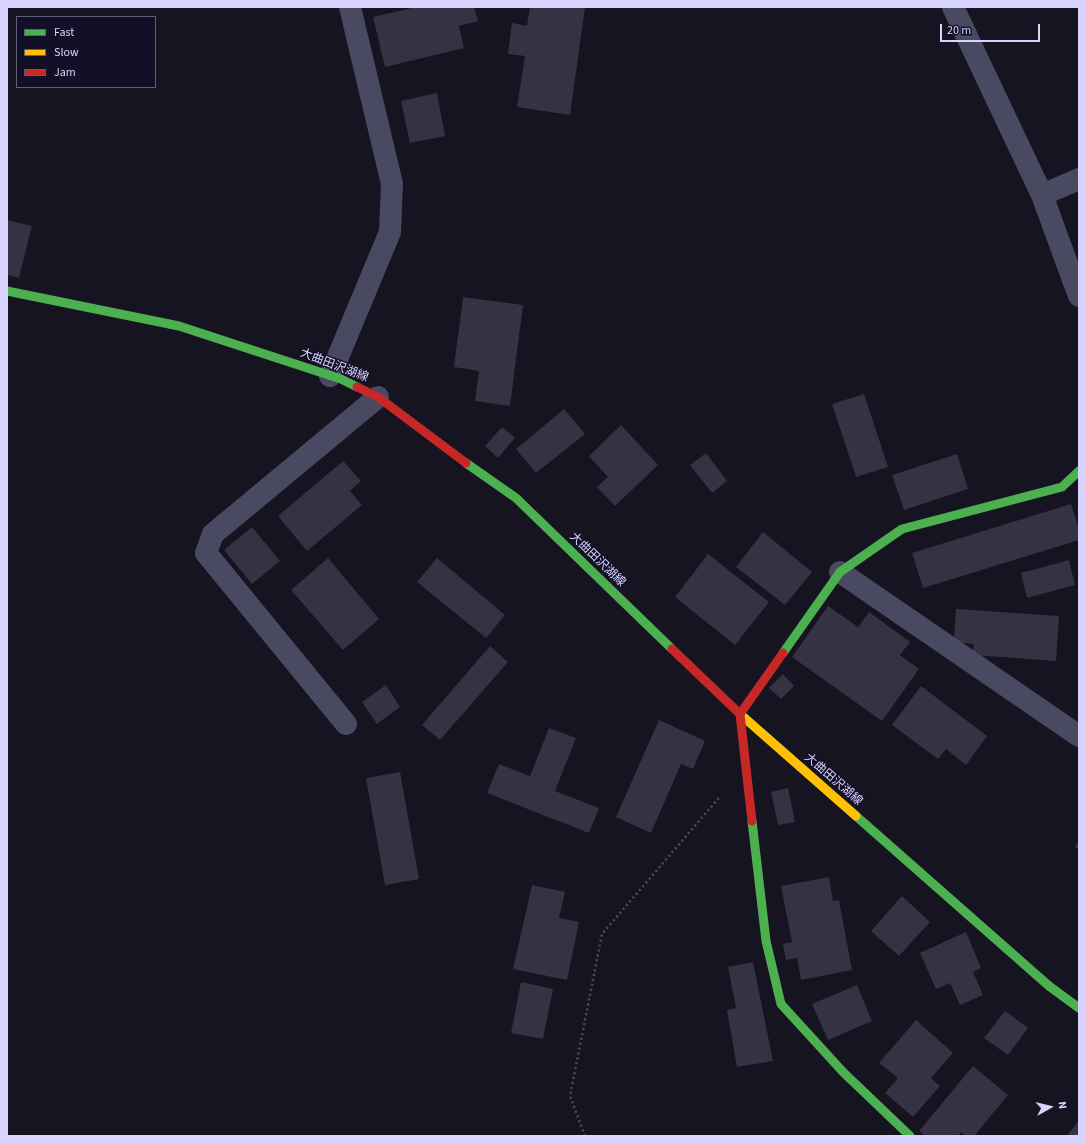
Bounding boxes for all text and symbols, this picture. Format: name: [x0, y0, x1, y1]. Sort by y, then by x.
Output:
legend: [16, 16, 156, 88]
scale bar: [942, 16, 1042, 42]
text: 20 m: [947, 22, 971, 39]
text: Fast: [54, 24, 74, 41]
text: Slow: [54, 44, 79, 61]
text: Jam: [54, 64, 76, 81]
street label: 大曲田沢湖線: [298, 346, 370, 386]
street label: 大曲田沢湖線: [566, 530, 628, 590]
street label: 大曲田沢湖線: [801, 751, 865, 809]
north arrow: [1030, 1087, 1070, 1127]
text: N: [1054, 1101, 1070, 1110]

